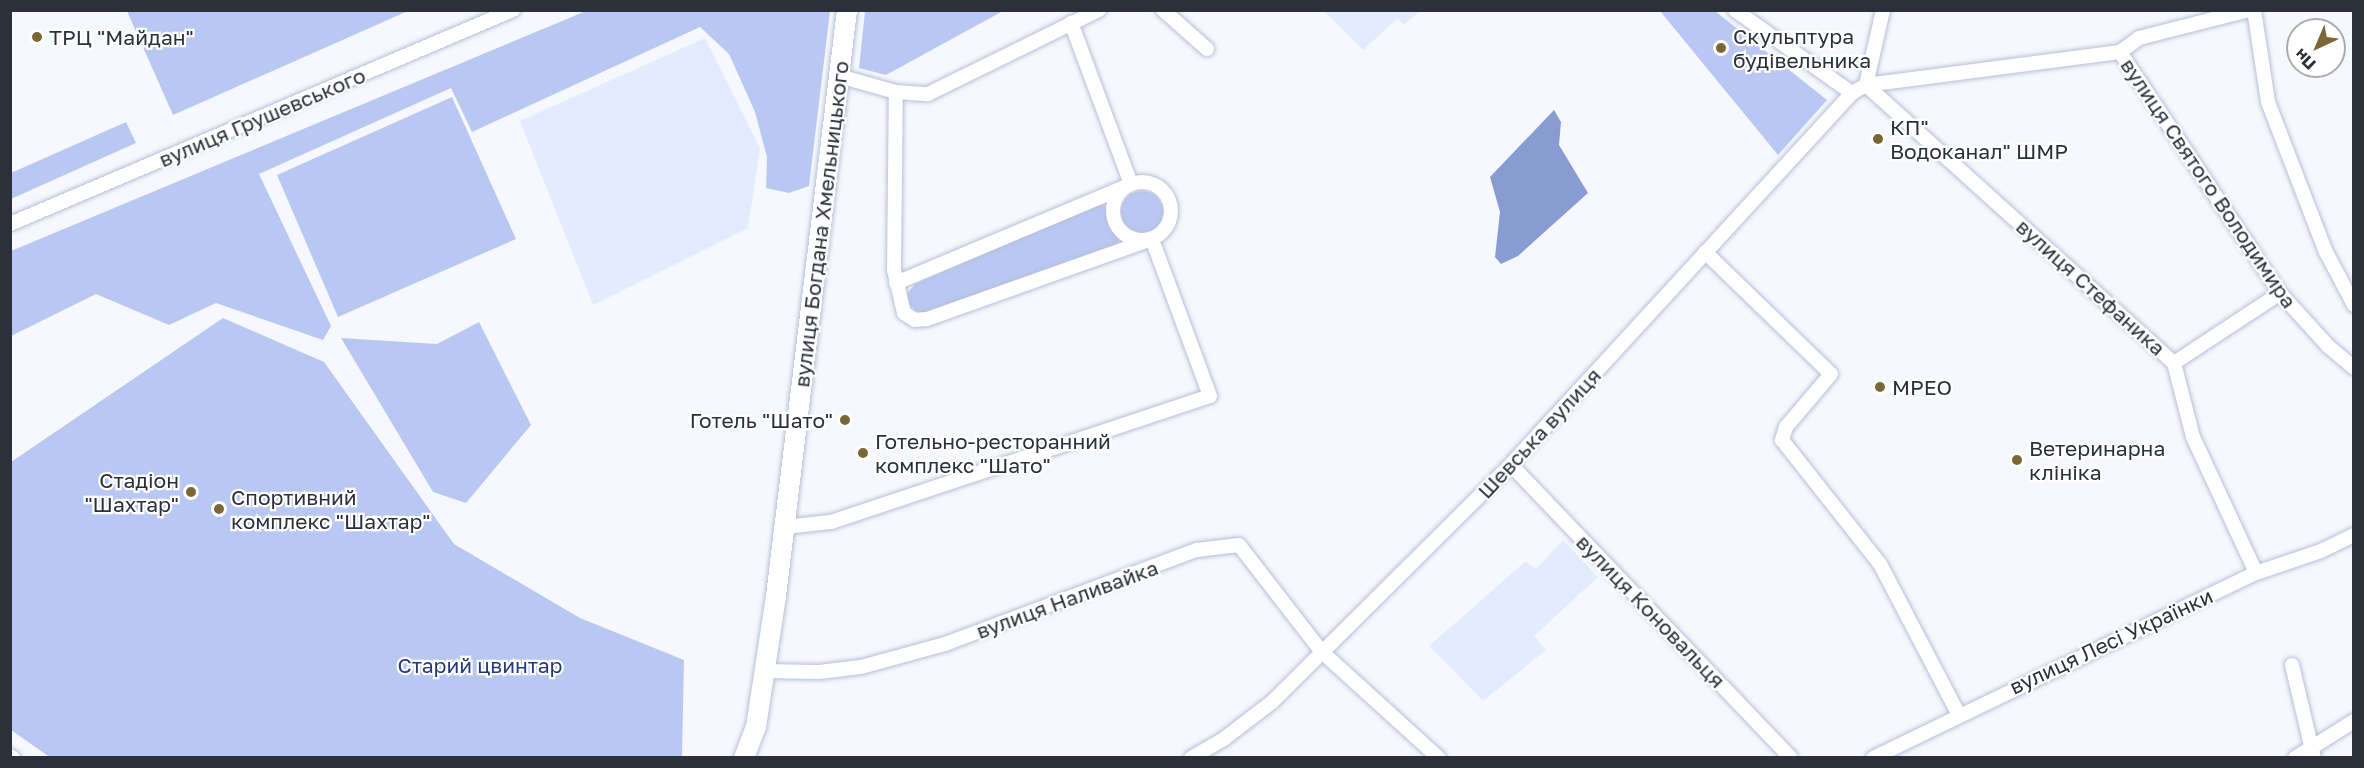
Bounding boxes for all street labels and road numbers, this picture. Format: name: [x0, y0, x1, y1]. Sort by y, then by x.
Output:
street label: вулиця Святого Володимира: [2116, 53, 2302, 313]
street label: вулиця Богдана Хмельницького: [788, 59, 854, 389]
street label: вулиця Грушевського: [155, 62, 369, 172]
street label: вулиця Стефаника: [2011, 214, 2171, 360]
street label: Шевська вулиця: [1472, 363, 1606, 503]
street label: вулиця Коновальця: [1571, 529, 1731, 693]
street label: вулиця Наливайка: [973, 554, 1161, 644]
street label: вулиця Лесі Українки: [2005, 583, 2217, 699]

